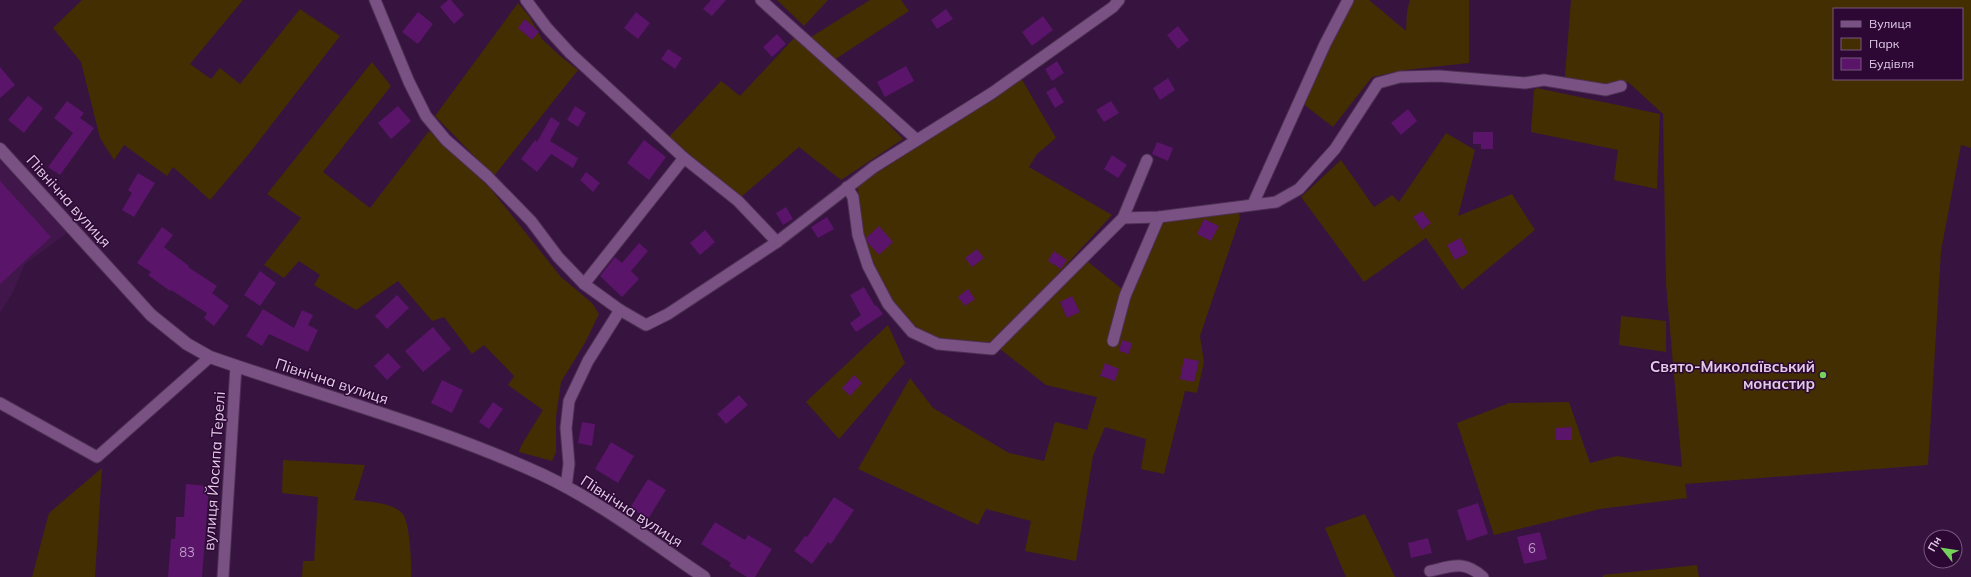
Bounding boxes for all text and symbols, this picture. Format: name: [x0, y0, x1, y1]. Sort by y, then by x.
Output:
legend: [1833, 8, 1963, 80]
text: Вулиця: [1869, 16, 1911, 31]
text: Парк: [1869, 36, 1900, 51]
text: Будівля: [1869, 56, 1914, 71]
street label: Північна вулиця: [22, 151, 116, 251]
street label: Північна вулиця: [273, 354, 391, 408]
place label: Свято-Миколаївський монастир: [1650, 357, 1815, 393]
marker: Свято-Миколаївський монастир: [1818, 370, 1828, 380]
street label: вулиця Йосипа Терелі: [199, 391, 229, 551]
street label: Північна вулиця: [577, 471, 687, 551]
north arrow: [1923, 529, 1963, 569]
text: Пн: [1924, 534, 1944, 554]
house number: 6: [1528, 540, 1536, 556]
house number: 83: [179, 544, 195, 560]

